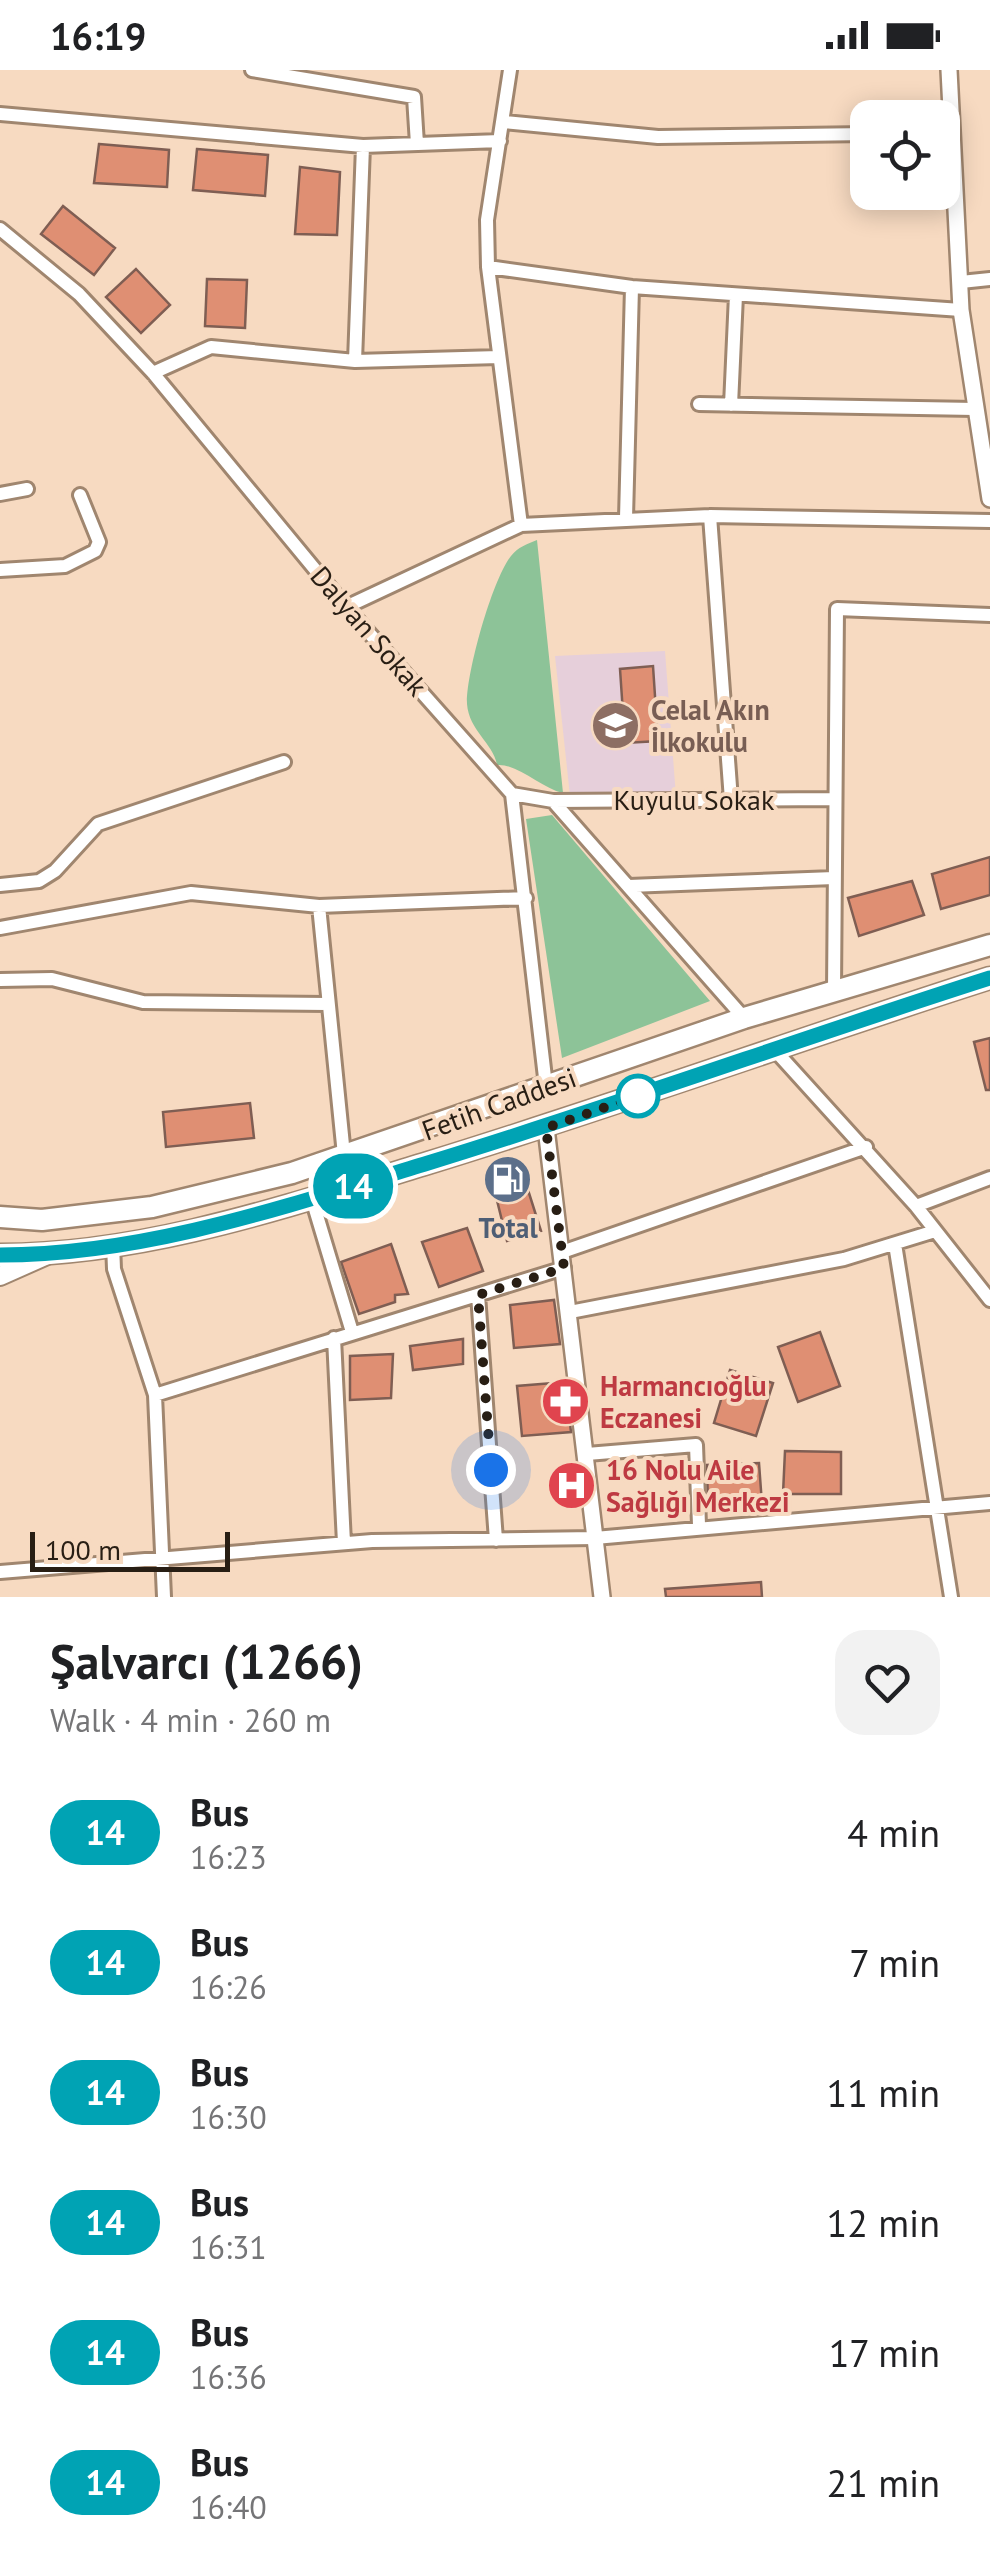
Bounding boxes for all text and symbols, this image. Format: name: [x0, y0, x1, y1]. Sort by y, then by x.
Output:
text: 16:19: [50, 11, 146, 60]
map controls: [850, 100, 960, 210]
button: locate: [850, 100, 960, 210]
street label: Dalyan Sokak: [303, 558, 436, 704]
place label: Celal Akın İlkokulu: [651, 691, 770, 760]
school or university icon: Celal Akın İlkokulu: [590, 700, 642, 752]
street label: Kuyulu Sokak: [614, 781, 775, 818]
street label: Fetih Caddesi: [417, 1059, 581, 1149]
unlabelled marker: [617, 1075, 659, 1117]
line badge: 14: [308, 1154, 398, 1218]
fuel station icon: Total: [482, 1154, 534, 1206]
text: 14: [333, 1163, 373, 1209]
place label: Total: [478, 1209, 538, 1246]
place label: Harmancıoğlu Eczanesi: [600, 1367, 767, 1436]
pharmacy icon: Harmancıoğlu Eczanesi: [539, 1376, 591, 1428]
your location: [466, 1445, 516, 1495]
place label: 16 Nolu Aile Sağlığı Merkezi: [606, 1451, 789, 1520]
hospital icon: 16 Nolu Aile Sağlığı Merkezi: [545, 1460, 597, 1512]
scale bar: [30, 1527, 230, 1572]
text: 100 m: [45, 1531, 121, 1568]
text: Şalvarcı (1266): [50, 1630, 363, 1692]
button: heart: [835, 1630, 940, 1735]
text: Walk · 4 min · 260 m: [50, 1699, 331, 1741]
text: Bus: [190, 1787, 249, 1836]
text: 4 min: [847, 1808, 940, 1857]
text: 14: [85, 1809, 125, 1855]
text: 16:23: [190, 1836, 267, 1878]
text: Bus: [190, 1917, 249, 1966]
text: 7 min: [849, 1938, 940, 1987]
text: 14: [85, 1939, 125, 1985]
text: 16:26: [190, 1966, 267, 2008]
text: Bus: [190, 2047, 249, 2096]
text: 11 min: [827, 2068, 940, 2117]
text: 14: [85, 2069, 125, 2115]
text: 16:30: [190, 2096, 267, 2138]
text: Bus: [190, 2177, 249, 2226]
text: 12 min: [827, 2198, 940, 2247]
text: 14: [85, 2199, 125, 2245]
text: 16:31: [190, 2226, 267, 2268]
text: Bus: [190, 2307, 249, 2356]
text: 17 min: [829, 2328, 940, 2377]
text: 14: [85, 2329, 125, 2375]
text: 16:36: [190, 2356, 267, 2398]
text: Bus: [190, 2437, 249, 2486]
text: 21 min: [827, 2458, 940, 2507]
text: 14: [85, 2459, 125, 2505]
text: 16:40: [190, 2486, 267, 2528]

